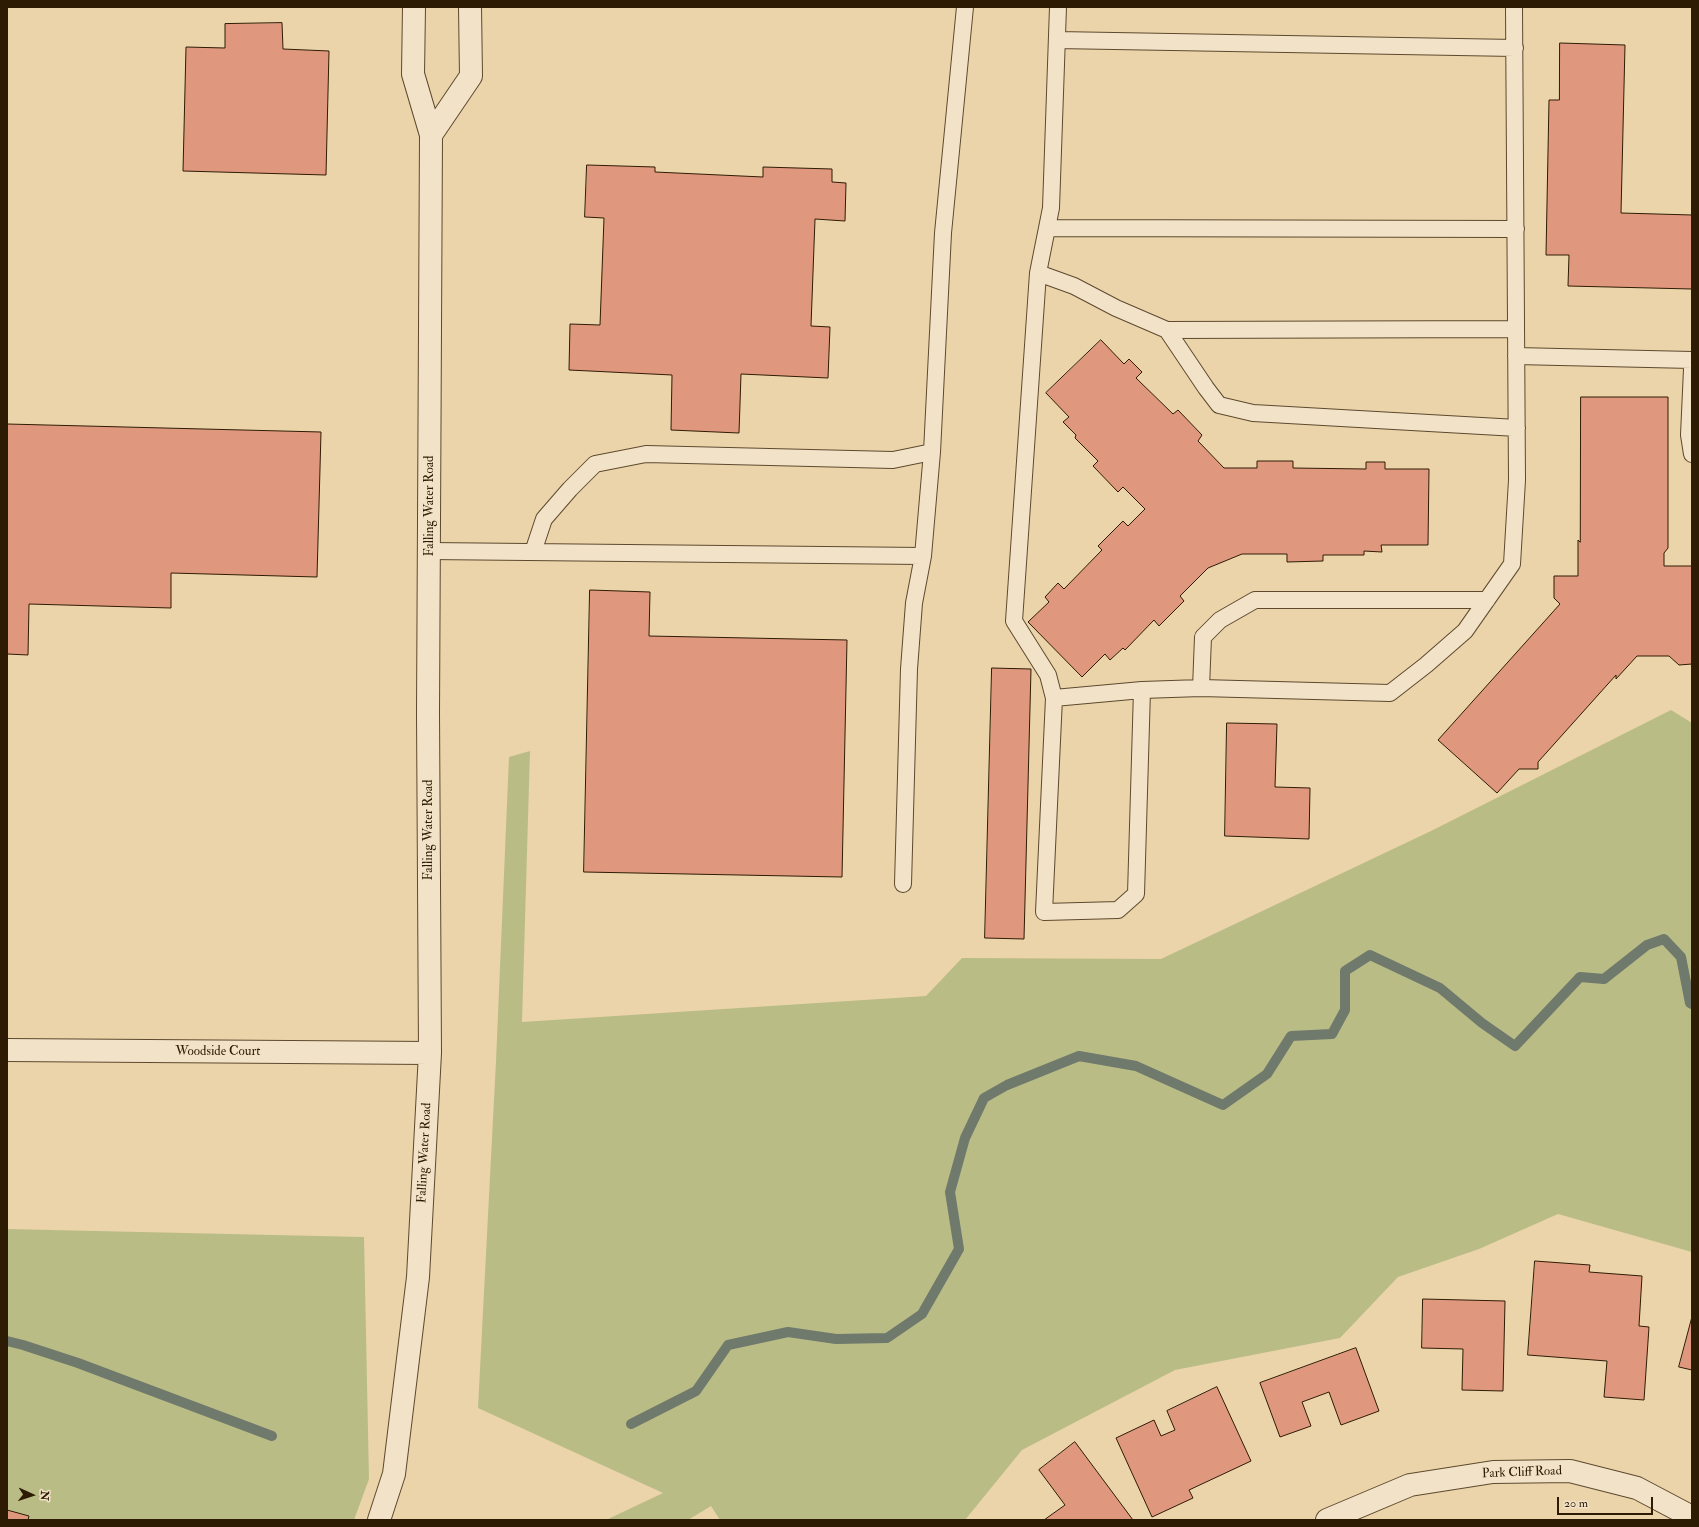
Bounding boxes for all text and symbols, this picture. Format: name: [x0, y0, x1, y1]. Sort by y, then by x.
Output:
street label: Falling Water Road: [422, 456, 438, 556]
street label: Falling Water Road: [421, 780, 437, 880]
street label: Woodside Court: [176, 1044, 260, 1060]
street label: Falling Water Road: [415, 1102, 435, 1204]
street label: Park Cliff Road: [1482, 1464, 1562, 1482]
north arrow: [12, 1475, 52, 1515]
scale bar: [1559, 1489, 1655, 1515]
text: N: [38, 1490, 51, 1501]
text: 20 m: [1564, 1496, 1588, 1511]

